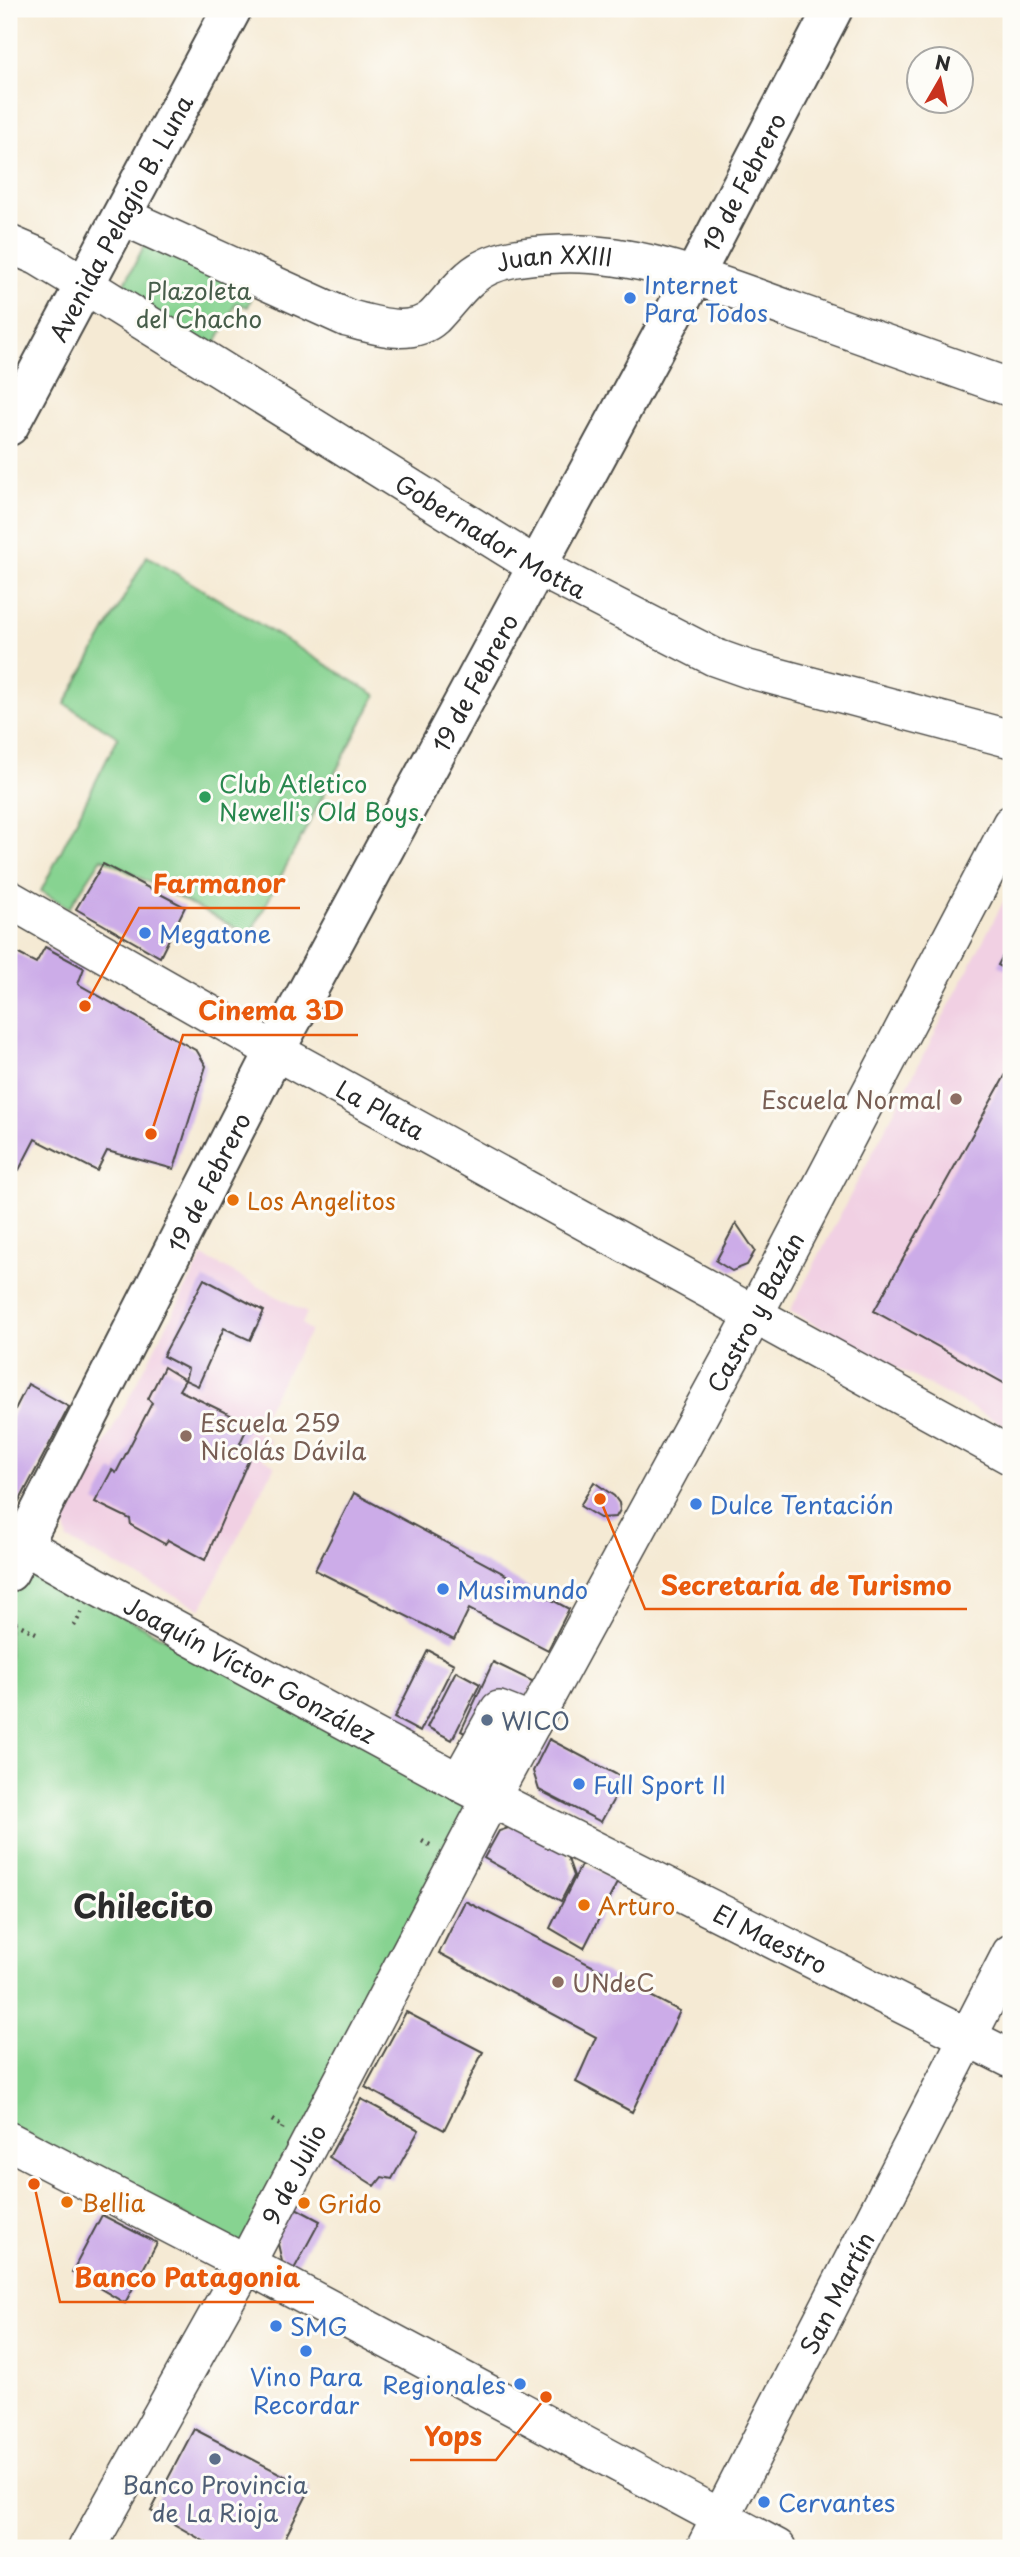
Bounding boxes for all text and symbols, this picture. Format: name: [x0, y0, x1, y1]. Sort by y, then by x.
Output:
north arrow: [904, 46, 974, 116]
text: N: [933, 47, 952, 77]
street label: Avenida Pelagio B. Luna: [40, 88, 201, 348]
street label: 19 de Febrero: [692, 106, 794, 258]
street label: Juan XXIII: [491, 236, 615, 280]
place label: Internet Para Todos: [644, 266, 768, 330]
park label: Plazoleta del Chacho: [136, 272, 262, 336]
marker: Internet Para Todos: [622, 290, 638, 306]
street label: Gobernador Motta: [389, 465, 593, 607]
street label: 19 de Febrero: [422, 607, 526, 758]
place label: Club Atletico Newell's Old Boys.: [219, 765, 425, 829]
marker: Club Atletico Newell's Old Boys.: [197, 789, 213, 805]
callout: Farmanor: [139, 861, 300, 908]
text: Farmanor: [152, 863, 286, 902]
place label: Megatone: [159, 915, 271, 951]
marker: Megatone: [137, 925, 153, 941]
callout: Cinema 3D: [183, 988, 358, 1035]
text: Cinema 3D: [198, 990, 344, 1029]
street label: La Plata: [330, 1070, 431, 1148]
place label: Escuela Normal: [761, 1081, 942, 1117]
marker: Escuela Normal: [948, 1091, 964, 1107]
street label: 19 de Febrero: [157, 1106, 259, 1258]
place label: Los Angelitos: [247, 1182, 396, 1218]
marker: Los Angelitos: [225, 1192, 241, 1208]
street label: Castro y Bazán: [697, 1225, 812, 1399]
place label: Escuela 259 Nicolás Dávila: [200, 1404, 366, 1468]
marker: Escuela 259 Nicolás Dávila: [178, 1428, 194, 1444]
place label: Dulce Tentación: [710, 1486, 894, 1522]
marker: Dulce Tentación: [688, 1496, 704, 1512]
callout: Secretaría de Turismo: [645, 1562, 967, 1609]
text: Secretaría de Turismo: [660, 1565, 952, 1604]
place label: Musimundo: [457, 1571, 588, 1607]
marker: Musimundo: [435, 1581, 451, 1597]
street label: Joaquín Víctor González: [118, 1587, 383, 1752]
place label: WICO: [501, 1702, 570, 1738]
marker: WICO: [479, 1712, 495, 1728]
place label: Full Sport II: [593, 1766, 726, 1802]
marker: Full Sport II: [571, 1776, 587, 1792]
district label: Chilecito: [73, 1881, 213, 1929]
place label: Arturo: [598, 1887, 675, 1923]
street label: El Maestro: [707, 1895, 834, 1982]
marker: Arturo: [576, 1897, 592, 1913]
place label: UNdeC: [572, 1964, 655, 2000]
marker: UNdeC: [550, 1974, 566, 1990]
street label: 9 de Julio: [252, 2117, 335, 2231]
place label: Bellia: [81, 2184, 146, 2220]
place label: Grido: [318, 2185, 381, 2221]
marker: Bellia: [59, 2194, 75, 2210]
marker: Grido: [296, 2195, 312, 2211]
street label: San Martín: [790, 2225, 883, 2360]
callout: Banco Patagonia: [60, 2255, 314, 2302]
text: Banco Patagonia: [74, 2257, 301, 2296]
place label: SMG: [290, 2308, 348, 2344]
marker: SMG: [268, 2318, 284, 2334]
marker: Vino Para Recordar: [298, 2343, 314, 2359]
place label: Vino Para Recordar: [250, 2358, 362, 2422]
place label: Regionales: [382, 2366, 506, 2402]
marker: Regionales: [512, 2376, 528, 2392]
callout: Yops: [410, 2413, 496, 2460]
text: Yops: [424, 2416, 482, 2455]
marker: Banco Provincia de La Rioja: [207, 2451, 223, 2467]
place label: Banco Provincia de La Rioja: [122, 2466, 308, 2530]
place label: Cervantes: [778, 2484, 895, 2520]
marker: Cervantes: [756, 2494, 772, 2510]

